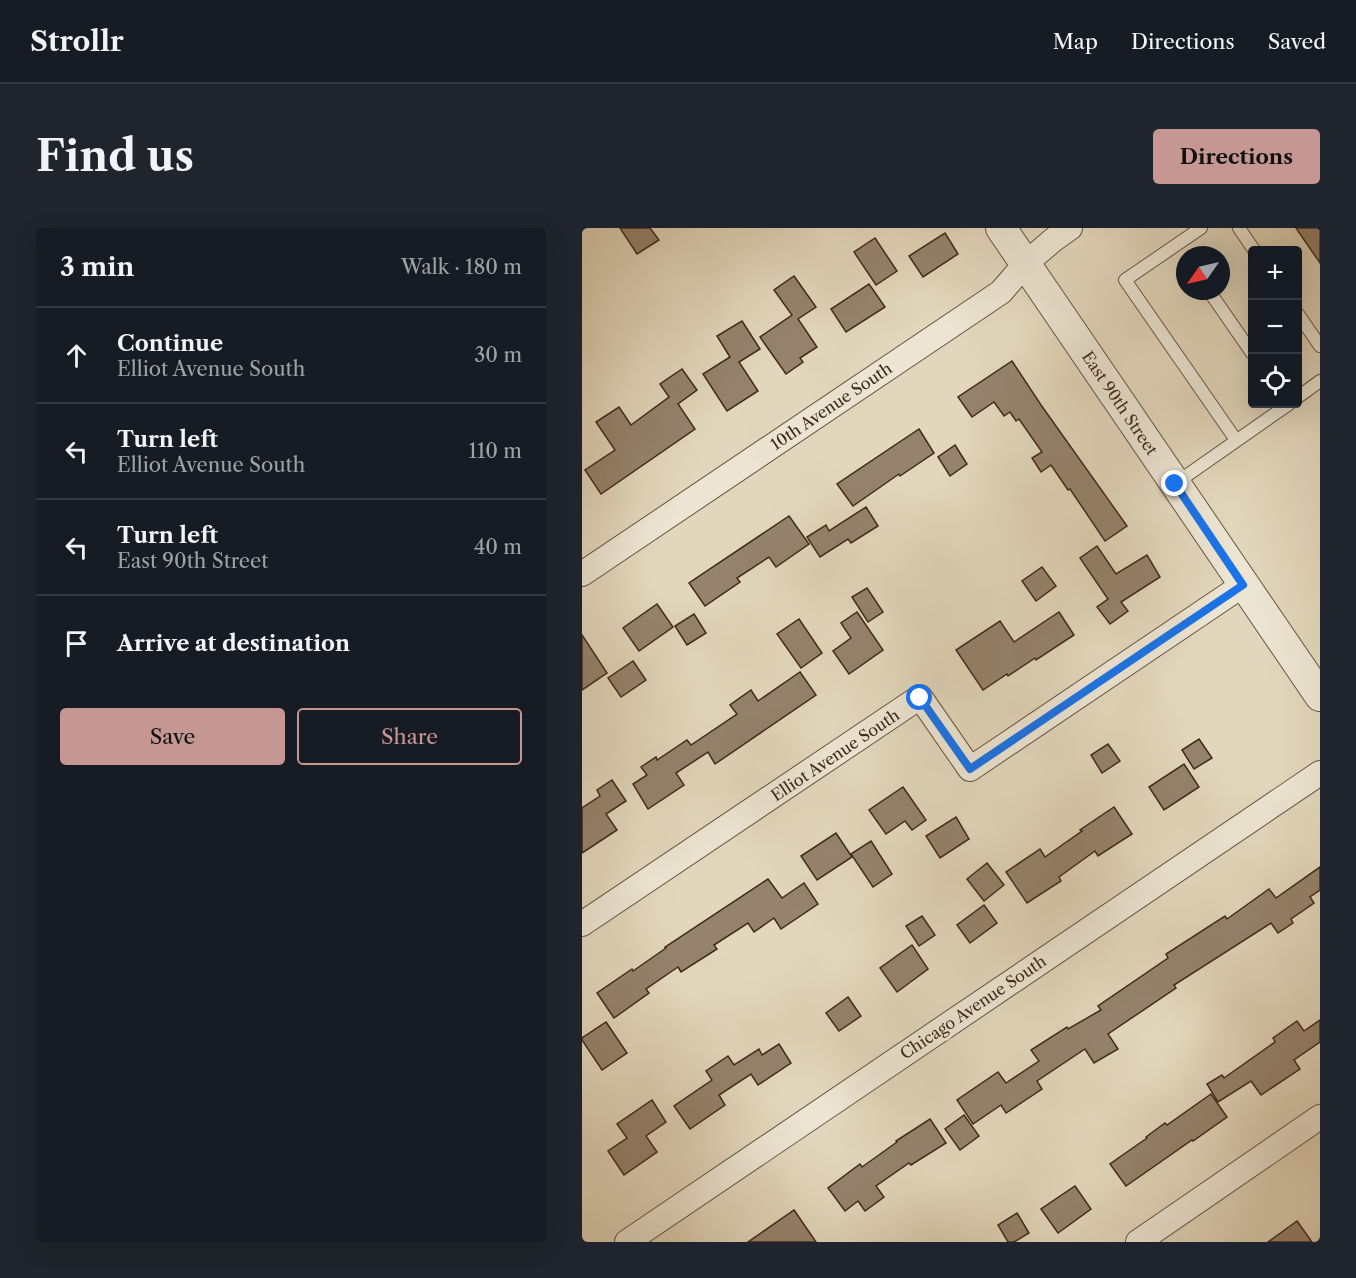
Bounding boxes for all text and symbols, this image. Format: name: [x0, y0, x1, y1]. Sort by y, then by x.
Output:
text: Strollr: [30, 24, 124, 58]
text: Map: [1053, 29, 1098, 54]
text: Directions: [1131, 29, 1235, 54]
text: Saved: [1268, 29, 1326, 54]
button: Directions: [1153, 129, 1320, 184]
text: Find us: [36, 130, 194, 182]
north arrow: [1176, 246, 1230, 300]
map controls: [1248, 246, 1302, 408]
button: +: [1248, 246, 1302, 300]
text: 3 min: [60, 251, 134, 283]
text: Walk · 180 m: [401, 255, 522, 279]
button: −: [1248, 300, 1302, 354]
text: Continue: [117, 330, 223, 357]
icon: ahead: [60, 339, 93, 372]
text: 30 m: [474, 343, 522, 367]
street label: East 90th Street: [1078, 347, 1162, 459]
button: locate: [1248, 354, 1302, 408]
text: Elliot Avenue South: [117, 357, 305, 381]
street label: 10th Avenue South: [766, 358, 896, 454]
text: Turn left: [117, 426, 218, 453]
icon: left: [60, 435, 93, 468]
text: 110 m: [469, 439, 522, 463]
text: Elliot Avenue South: [117, 453, 305, 477]
route end: [1161, 470, 1187, 496]
text: Turn left: [117, 522, 218, 549]
icon: left: [60, 531, 93, 564]
text: 40 m: [474, 535, 522, 559]
text: East 90th Street: [117, 549, 268, 573]
icon: arrive: [60, 627, 93, 660]
text: Arrive at destination: [117, 630, 350, 657]
route start: [906, 684, 932, 710]
street label: Elliot Avenue South: [767, 705, 903, 805]
button: Save: [60, 708, 285, 765]
button: Share: [297, 708, 522, 765]
street label: Chicago Avenue South: [896, 951, 1050, 1063]

